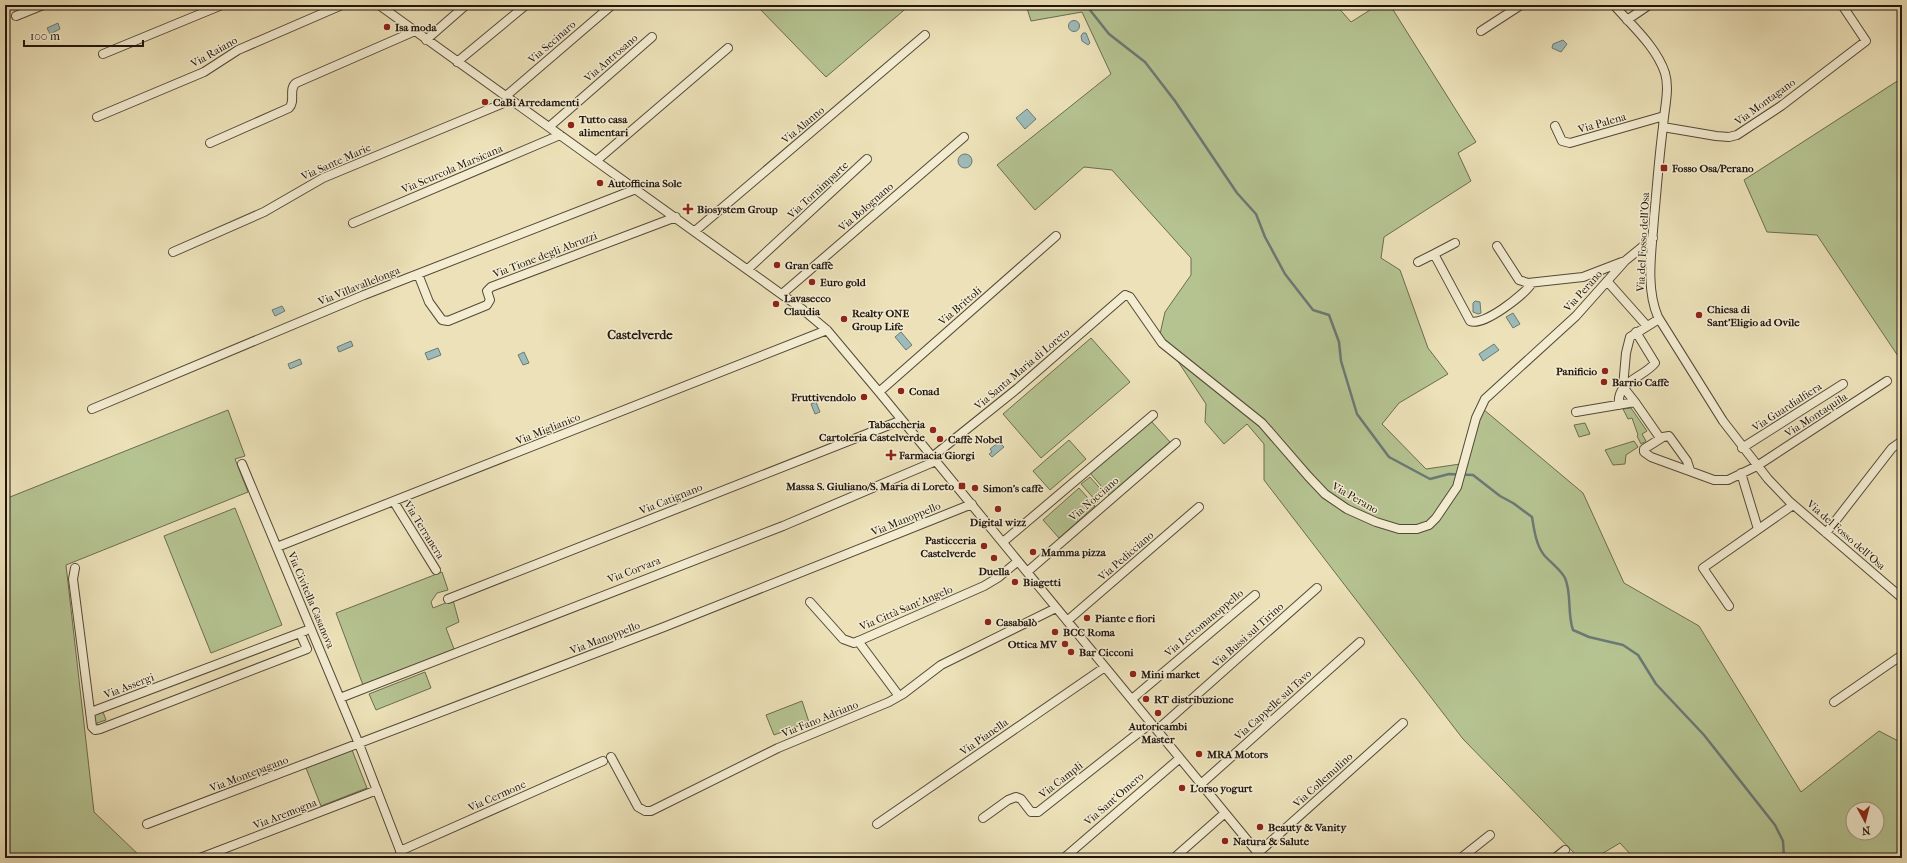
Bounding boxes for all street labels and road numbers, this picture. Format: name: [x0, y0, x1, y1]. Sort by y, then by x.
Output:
street label: Via Secinaro: [525, 18, 579, 67]
street label: Via Antrosano: [581, 31, 641, 85]
street label: Via Raiano: [188, 33, 240, 71]
street label: Via Montagano: [1731, 75, 1798, 129]
street label: Via Alanno: [778, 103, 827, 147]
street label: Via Palena: [1576, 110, 1628, 136]
street label: Via Sante Marie: [298, 141, 373, 184]
street label: Via Scurcola Marsicana: [399, 141, 505, 197]
street label: Via Tornimparte: [784, 158, 851, 222]
street label: Via Bolognano: [835, 179, 896, 235]
street label: Via del Fosso dell'Osa: [1634, 191, 1652, 293]
street label: Via Tione degli Abruzzi: [490, 229, 600, 281]
street label: Via Villavallelonga: [315, 263, 403, 309]
street label: Via Perano: [1560, 267, 1605, 315]
street label: Via Brittoli: [935, 283, 985, 329]
street label: Via Santa Maria di Loreto: [971, 325, 1073, 413]
street label: Via Guardialfiera: [1749, 379, 1825, 435]
street label: Via Montaquila: [1781, 389, 1850, 441]
street label: Via Miglianico: [513, 410, 583, 448]
street label: Via Nocciano: [1066, 474, 1122, 525]
street label: Via Perano: [1329, 479, 1381, 517]
street label: Via Catignano: [637, 480, 705, 518]
street label: Via del Fosso dell'Osa: [1803, 497, 1889, 573]
street label: Via Terranera: [401, 498, 447, 562]
street label: Via Manoppello: [868, 499, 943, 539]
street label: Via Pedicciano: [1095, 528, 1157, 584]
street label: Via Civitella Casanova: [284, 549, 338, 651]
street label: Via Corvara: [605, 554, 663, 586]
street label: Via Città Sant'Angelo: [857, 582, 955, 634]
street label: Via Lettomanoppello: [1161, 586, 1246, 660]
street label: Via Bussi sul Tirino: [1209, 599, 1286, 671]
street label: Via Manoppello: [567, 619, 642, 658]
street label: Via Cappelle sul Tavo: [1231, 667, 1315, 744]
street label: Via Assergi: [101, 670, 156, 702]
street label: Via Fano Adriano: [779, 698, 860, 741]
street label: Via Pianella: [957, 715, 1011, 759]
street label: Via Collemulino: [1290, 750, 1356, 811]
street label: Via Montepagano: [207, 753, 290, 795]
street label: Via Campli: [1036, 759, 1086, 802]
street label: Via Sant'Omero: [1081, 769, 1147, 829]
street label: Via Cermone: [465, 777, 528, 815]
street label: Via Aremogna: [250, 796, 320, 832]

